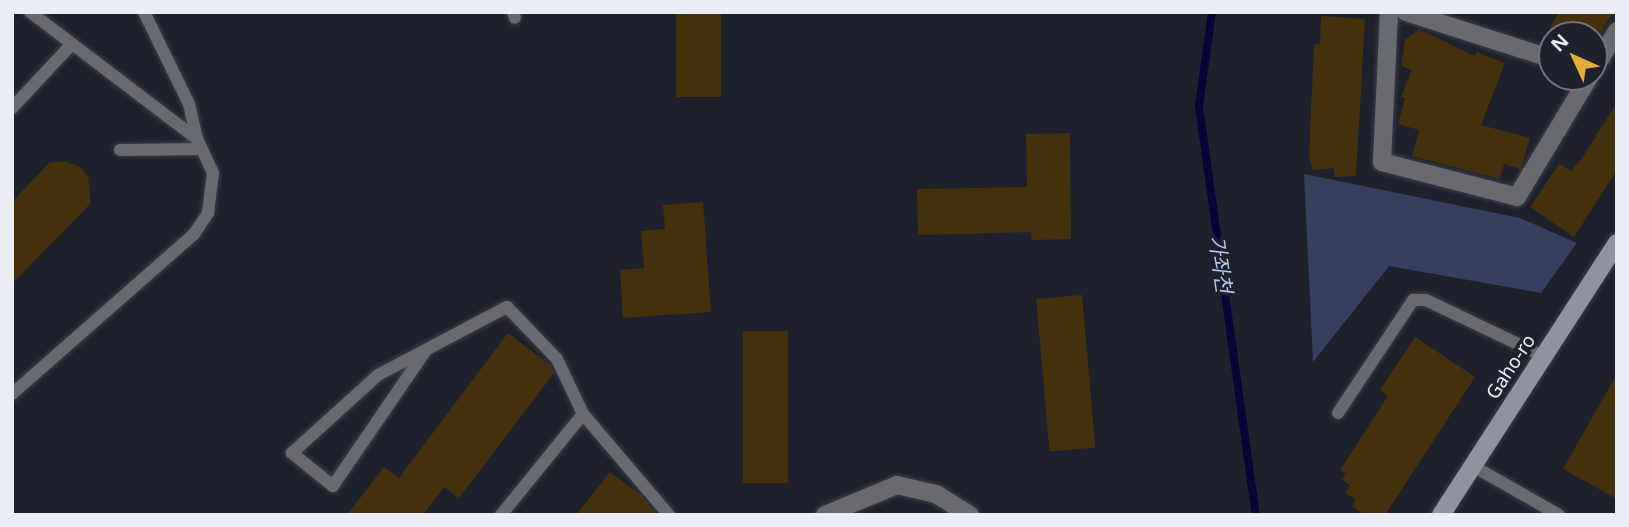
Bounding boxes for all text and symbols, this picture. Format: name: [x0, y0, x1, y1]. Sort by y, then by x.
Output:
north arrow: [1538, 21, 1608, 91]
text: N: [1545, 28, 1574, 57]
water label: 가좌천: [1204, 234, 1238, 294]
street label: Gaho-ro: [1482, 330, 1540, 404]

